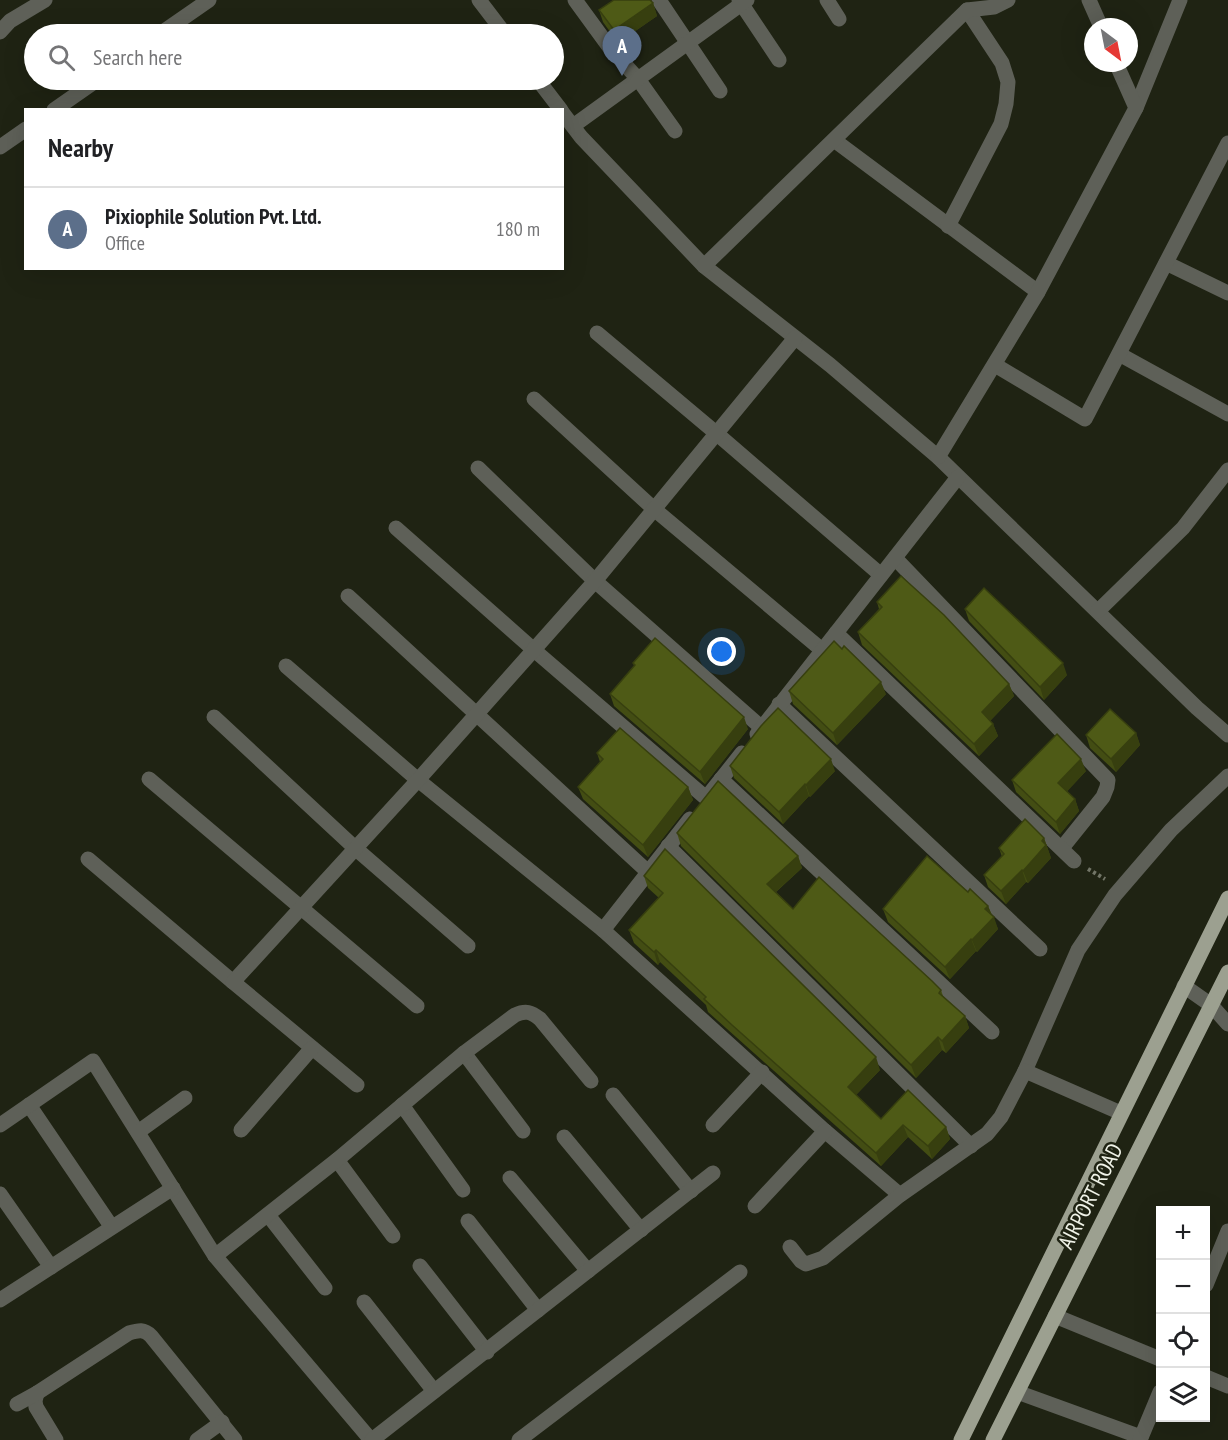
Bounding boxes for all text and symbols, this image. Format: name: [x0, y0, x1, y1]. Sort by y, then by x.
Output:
north arrow: [1084, 18, 1138, 72]
search box: [24, 24, 564, 90]
pin: A: [602, 26, 642, 76]
icon: search: [45, 41, 78, 74]
text: Search here: [93, 43, 182, 71]
text: Nearby: [48, 131, 113, 164]
text: Pixiophile Solution Pvt. Ltd.: [105, 202, 322, 230]
text: A: [62, 216, 73, 242]
text: 180 m: [496, 216, 540, 242]
text: Office: [105, 230, 145, 256]
your location: [707, 637, 736, 666]
street label: AIRPORT ROAD: [1051, 1139, 1129, 1253]
map controls: [1156, 1206, 1210, 1422]
button: +: [1156, 1206, 1210, 1260]
button: −: [1156, 1260, 1210, 1314]
button: locate: [1156, 1314, 1210, 1368]
button: layers: [1156, 1368, 1210, 1422]

